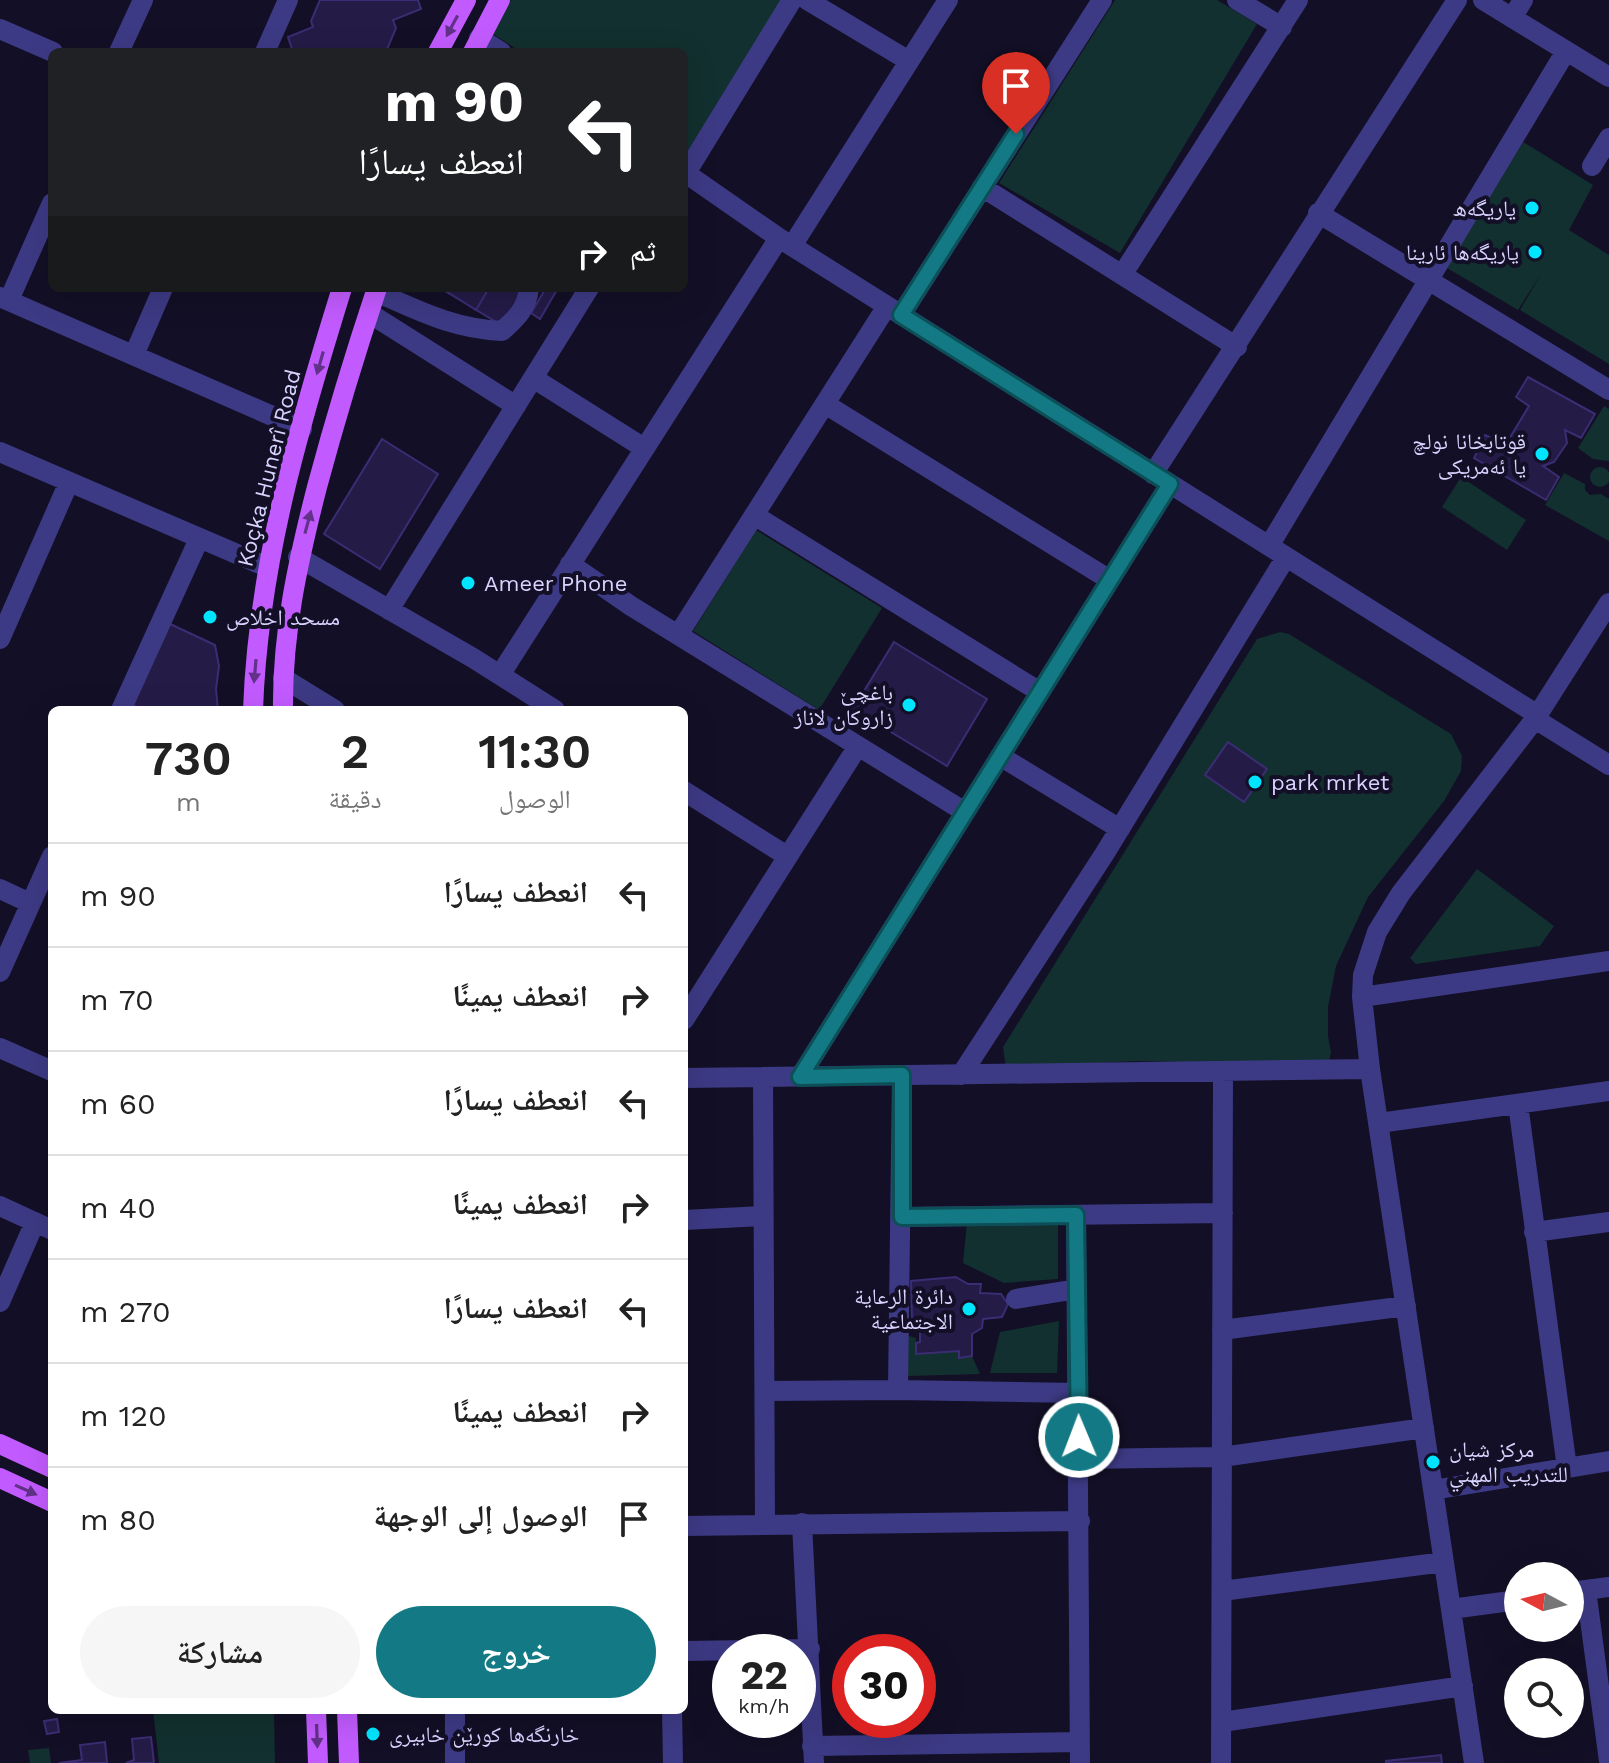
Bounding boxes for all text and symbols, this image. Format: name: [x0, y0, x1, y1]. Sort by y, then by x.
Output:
one-way arrow: [445, 15, 459, 37]
pin: [982, 52, 1050, 134]
icon: arrive: [994, 64, 1038, 108]
text: 90 m: [385, 69, 524, 135]
icon: left: [552, 80, 656, 184]
text: انعطف يسارًا: [359, 141, 524, 183]
place label: یاریگه‌ه: [1453, 196, 1516, 221]
marker: یاریگه‌ه: [1523, 199, 1541, 217]
icon: right: [570, 232, 614, 276]
text: ثم: [630, 233, 656, 268]
place label: ياريگەها ئارينا: [1406, 240, 1519, 265]
marker: ياريگەها ئارينا: [1526, 243, 1544, 261]
one-way arrow: [313, 350, 325, 375]
street label: Koçka Hunerî Road: [232, 367, 306, 569]
place label: قوتابخانا نولچ يا ئەمريكى: [1412, 429, 1526, 480]
marker: قوتابخانا نولچ يا ئەمريكى: [1533, 445, 1551, 463]
one-way arrow: [302, 510, 314, 535]
place label: Ameer Phone: [484, 571, 627, 596]
marker: Ameer Phone: [459, 574, 477, 592]
place label: مسحد اخلاص: [226, 605, 340, 631]
marker: مسحد اخلاص: [201, 608, 219, 626]
one-way arrow: [249, 659, 262, 684]
place label: باغچێ زاروكان لاناز: [793, 680, 893, 731]
marker: باغچێ زاروكان لاناز: [900, 696, 918, 714]
text: 2: [341, 723, 369, 780]
text: 11:30: [478, 723, 591, 780]
text: 730: [145, 730, 232, 787]
place label: park mrket: [1271, 770, 1389, 795]
marker: park mrket: [1246, 773, 1264, 791]
text: دقيقة: [329, 784, 381, 814]
text: الوصول: [499, 784, 571, 814]
text: m: [176, 787, 201, 817]
icon: left: [612, 873, 656, 917]
text: انعطف يسارًا: [443, 874, 588, 909]
text: 90 m: [80, 878, 156, 913]
icon: right: [612, 977, 656, 1021]
text: انعطف يمينًا: [452, 978, 588, 1013]
text: 70 m: [80, 982, 154, 1017]
icon: left: [612, 1081, 656, 1125]
text: انعطف يسارًا: [443, 1082, 588, 1117]
text: 60 m: [80, 1086, 156, 1121]
icon: right: [612, 1185, 656, 1229]
text: انعطف يمينًا: [452, 1186, 588, 1221]
text: 40 m: [80, 1190, 156, 1225]
place label: دائرة الرعاية الاجتماعية: [854, 1284, 953, 1334]
icon: left: [612, 1289, 656, 1333]
text: انعطف يسارًا: [443, 1290, 588, 1325]
text: 270 m: [80, 1294, 171, 1329]
marker: دائرة الرعاية الاجتماعية: [960, 1300, 978, 1318]
icon: right: [612, 1393, 656, 1437]
text: انعطف يمينًا: [452, 1394, 588, 1429]
position arrow: [1037, 1395, 1121, 1479]
text: 120 m: [80, 1398, 167, 1433]
place label: مركز شيان للتدريب المهني: [1449, 1437, 1568, 1491]
marker: مركز شيان للتدريب المهني: [1424, 1453, 1442, 1471]
one-way arrow: [14, 1483, 38, 1497]
icon: arrive: [612, 1497, 656, 1541]
text: الوصول إلى الوجهة: [374, 1498, 588, 1533]
text: 80 m: [80, 1502, 156, 1537]
north arrow: [1504, 1562, 1584, 1642]
map controls: [1504, 1562, 1584, 1738]
button: مشاركة: [80, 1606, 360, 1698]
button: خروج: [376, 1606, 656, 1698]
speed limit sign: 30: [832, 1634, 936, 1738]
text: 22: [740, 1652, 788, 1699]
button: search: [1504, 1658, 1584, 1738]
text: km/h: [738, 1694, 790, 1718]
place label: خارنگه‌ها كورێن خابيرى: [389, 1722, 579, 1748]
one-way arrow: [311, 1724, 323, 1750]
marker: خارنگه‌ها كورێن خابيرى: [364, 1725, 382, 1743]

